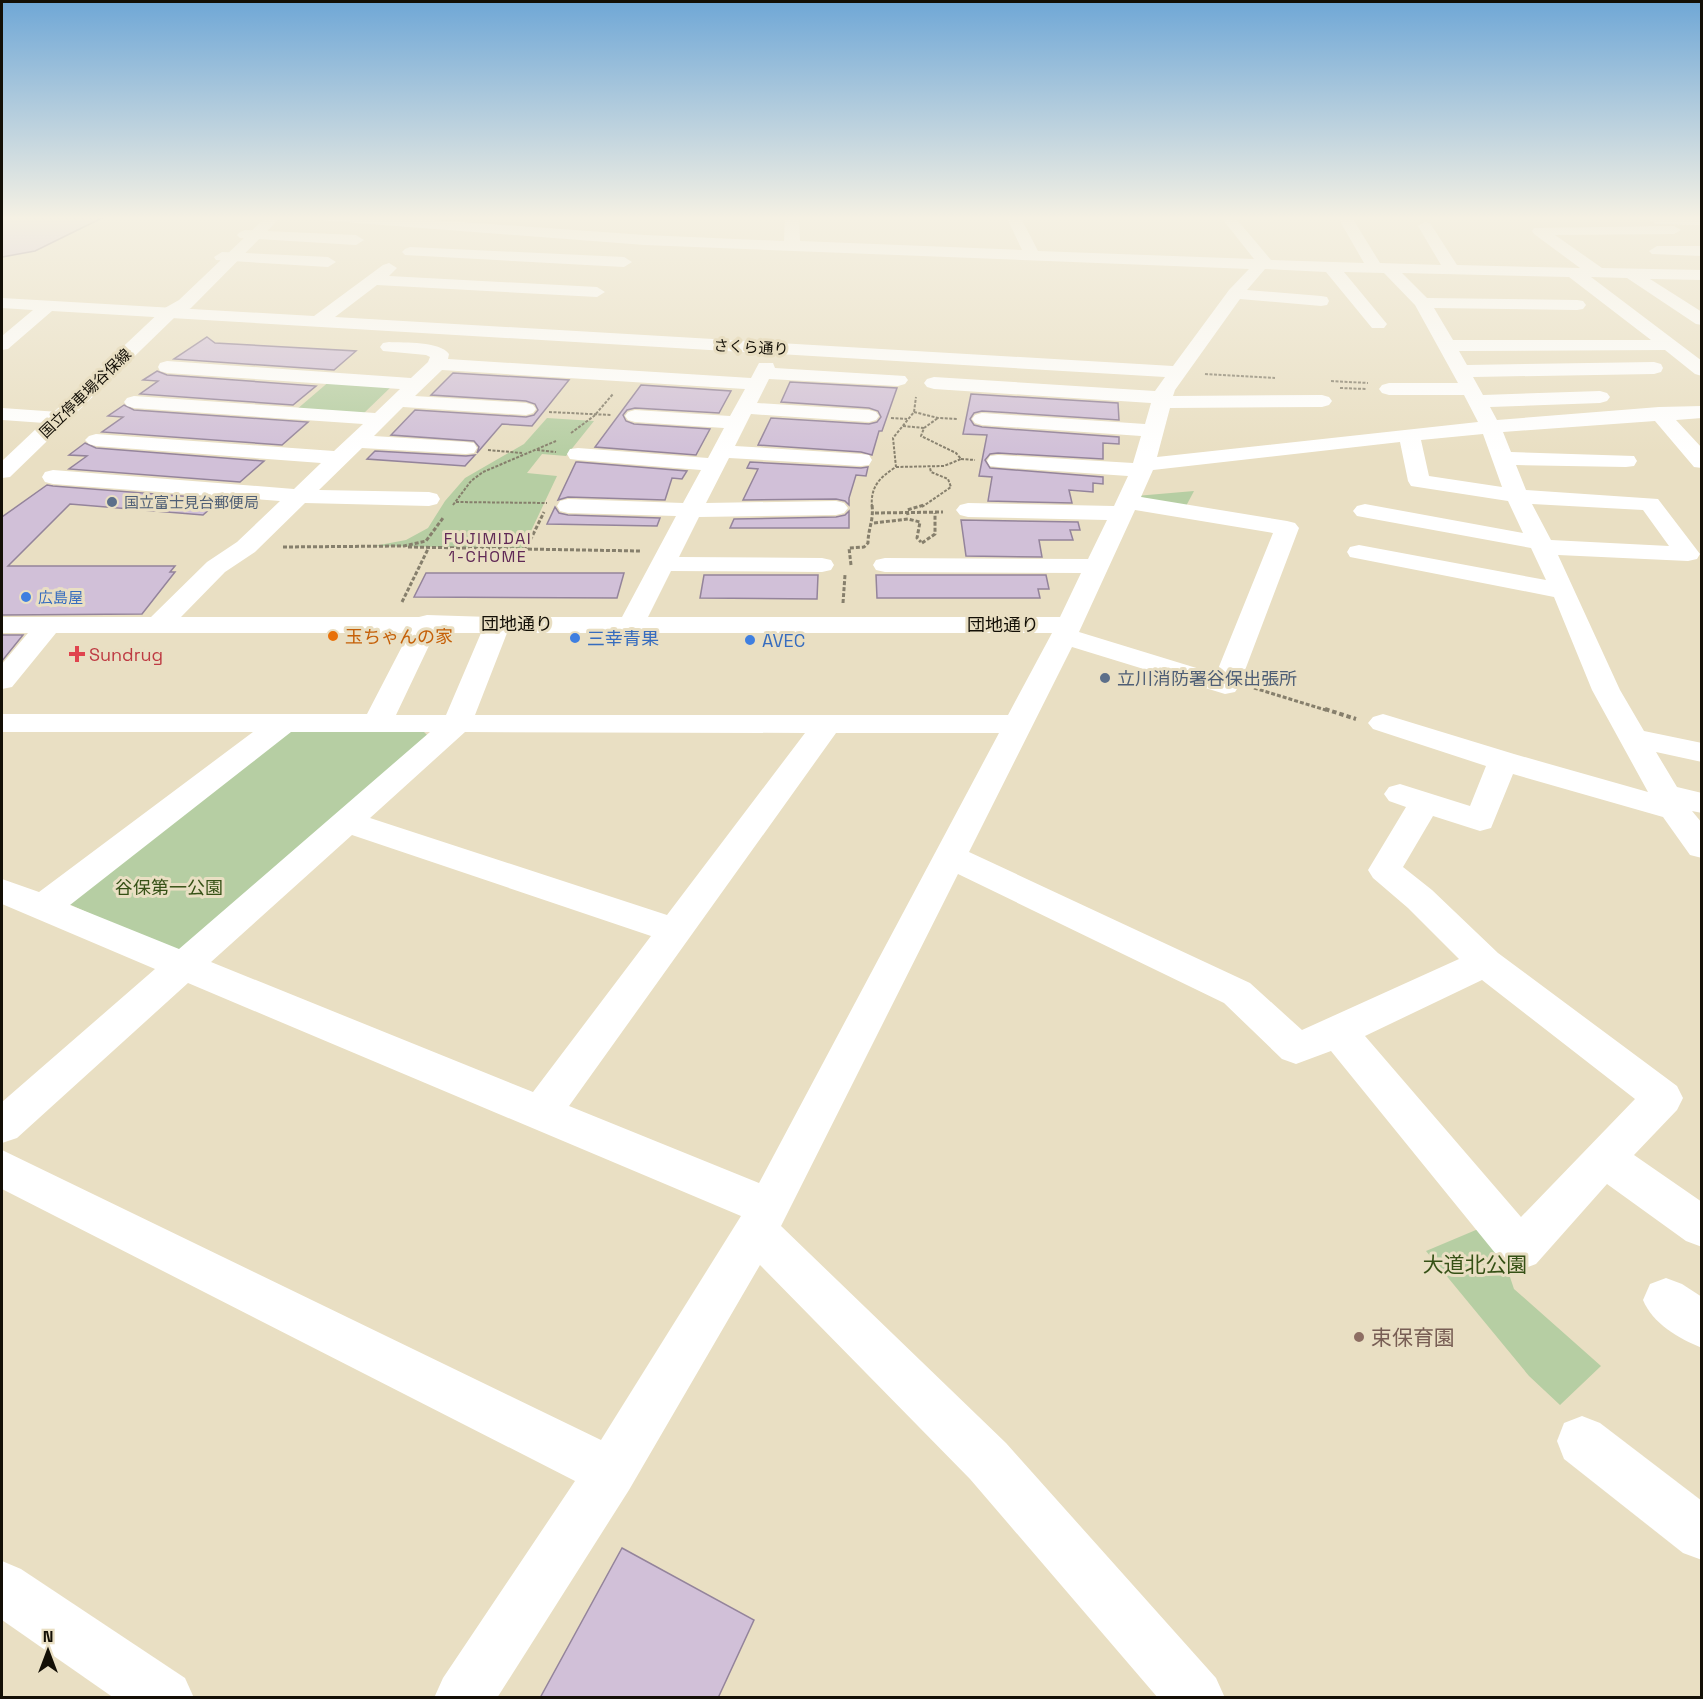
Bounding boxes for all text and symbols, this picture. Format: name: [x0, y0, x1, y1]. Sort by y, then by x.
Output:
street label: さくら通り: [713, 336, 789, 358]
street label: 国立停車場谷保線: [35, 344, 135, 442]
place label: 国立富士見台郵便局: [124, 493, 259, 512]
marker: 国立富士見台郵便局: [105, 495, 119, 509]
district label: FUJIMIDAI 1-CHOME: [444, 528, 532, 567]
place label: 広島屋: [38, 588, 83, 607]
marker: 広島屋: [19, 590, 33, 604]
street label: 団地通り: [481, 612, 553, 635]
street label: 団地通り: [967, 613, 1039, 636]
place label: 玉ちゃんの家: [345, 625, 453, 648]
place label: 三幸青果: [587, 627, 659, 650]
marker: 玉ちゃんの家: [326, 629, 340, 643]
place label: AVEC: [762, 629, 805, 652]
marker: 三幸青果: [568, 631, 582, 645]
marker: AVEC: [743, 633, 757, 647]
place label: Sundrug: [89, 643, 163, 666]
marker: Sundrug: [70, 647, 84, 661]
place label: 立川消防署谷保出張所: [1117, 667, 1297, 690]
marker: 立川消防署谷保出張所: [1098, 671, 1112, 685]
park label: 谷保第一公園: [115, 876, 223, 899]
park label: 大道北公園: [1423, 1251, 1528, 1278]
place label: 束保育園: [1371, 1324, 1455, 1351]
marker: 束保育園: [1352, 1330, 1366, 1344]
north arrow: [18, 1621, 78, 1681]
text: N: [43, 1626, 53, 1647]

